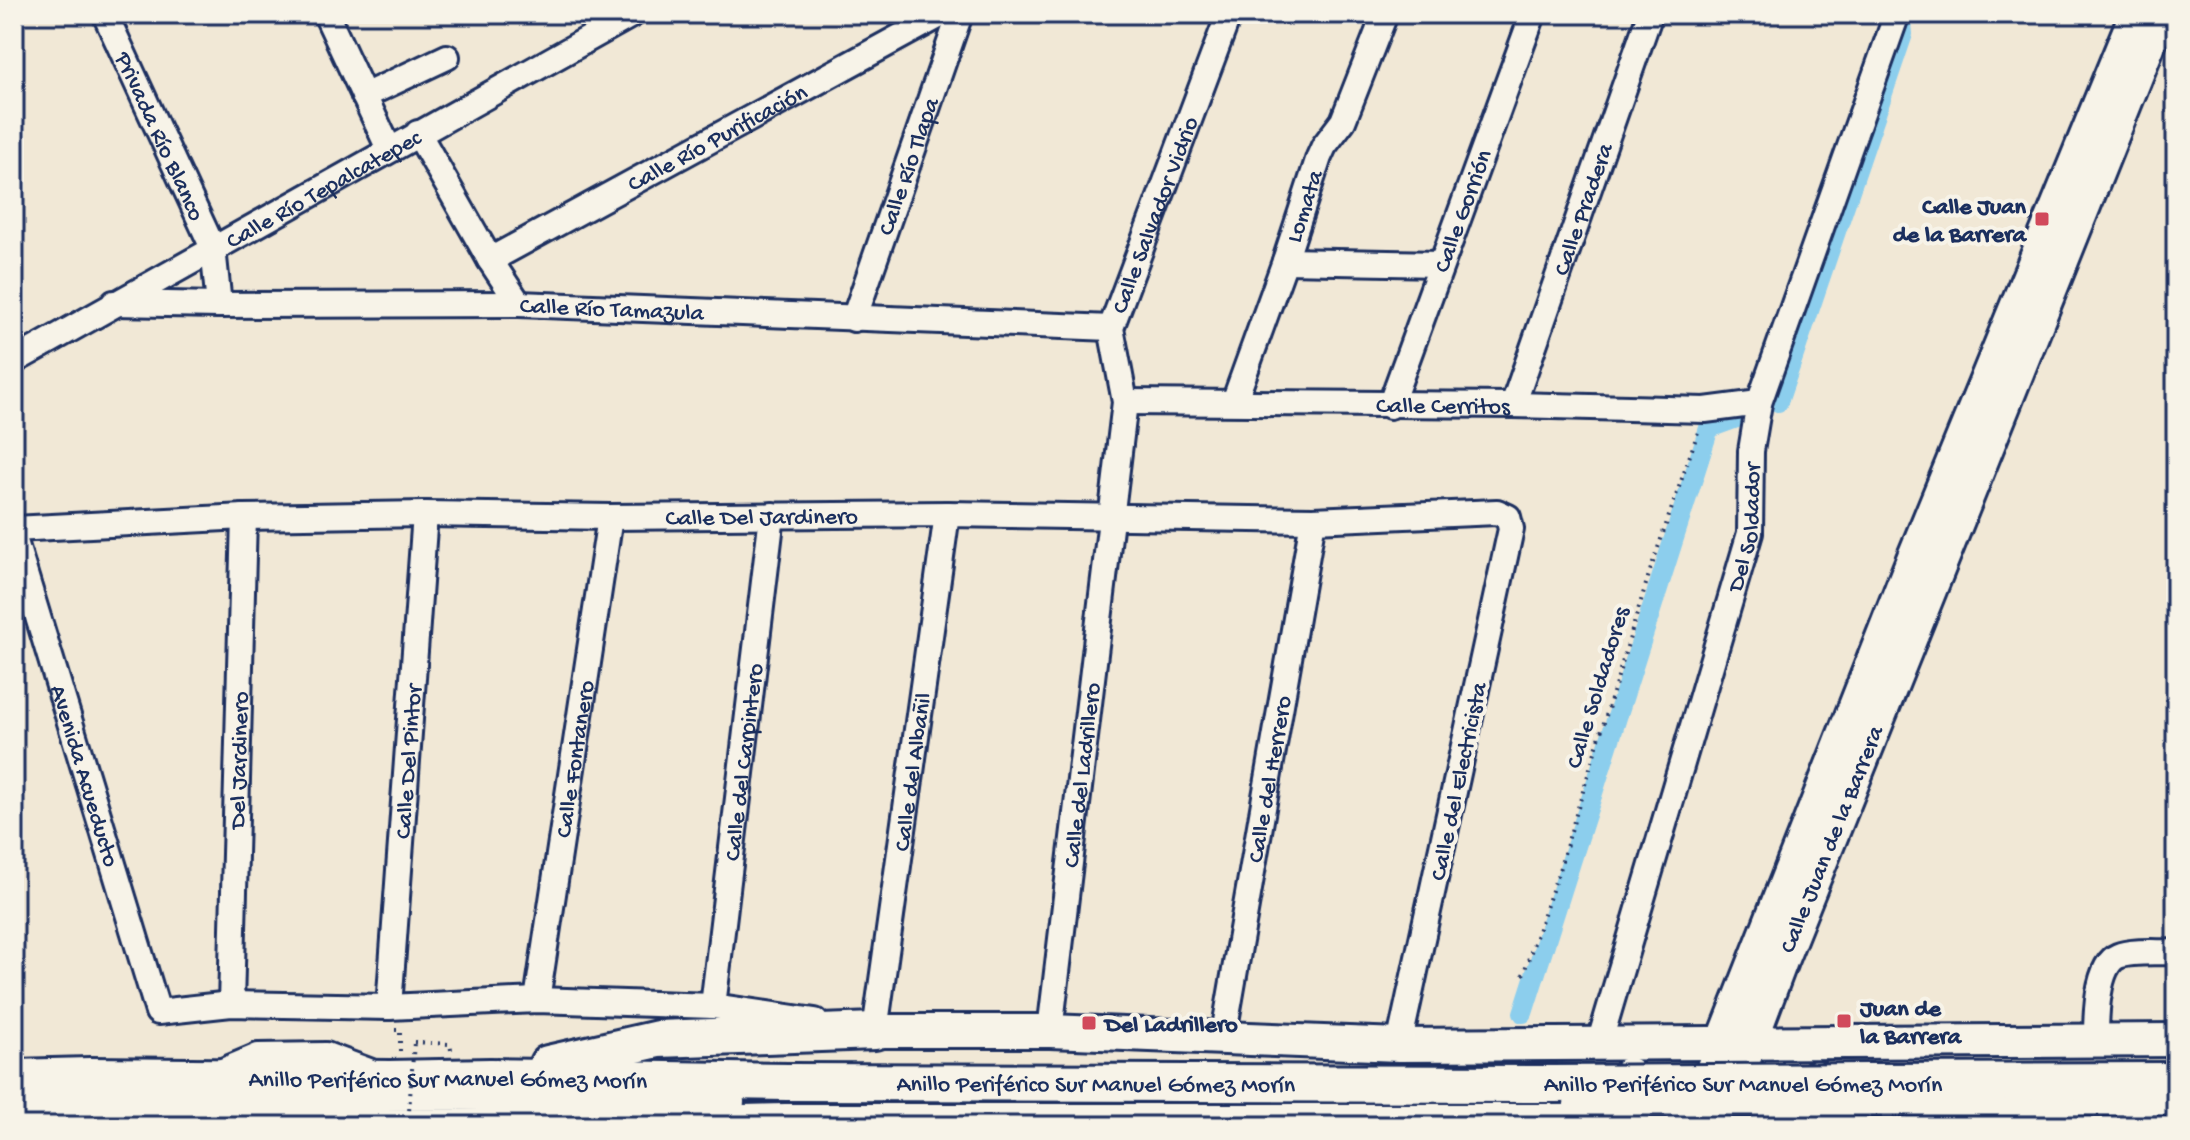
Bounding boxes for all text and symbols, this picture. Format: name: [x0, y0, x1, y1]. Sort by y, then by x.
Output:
street label: Privada Río Blanco: [106, 47, 209, 226]
street label: Calle Río Purificación: [623, 79, 814, 200]
street label: Calle Río Tlapa: [873, 94, 948, 240]
street label: Calle Salvador Vidrio: [1107, 113, 1207, 318]
street label: Calle Río Tepalcatepec: [222, 124, 428, 257]
street label: Calle Pradera: [1549, 139, 1622, 280]
street label: Calle Gorrión: [1429, 146, 1500, 277]
street label: Lomata: [1281, 166, 1332, 247]
place label: Calle Juan de la Barrera: [1893, 194, 2028, 251]
marker: Calle Juan de la Barrera: [2033, 210, 2051, 228]
street label: Calle Río Tamazula: [519, 293, 705, 330]
street label: Calle Cerritos: [1376, 393, 1511, 423]
street label: Del Soldador: [1722, 460, 1769, 598]
street label: Calle Del Jardinero: [665, 504, 858, 535]
street label: Calle Soldadores: [1561, 603, 1638, 772]
street label: Calle del Carpintero: [720, 662, 772, 863]
street label: Calle Fontanero: [551, 678, 603, 840]
street label: Calle del Electricista: [1425, 679, 1496, 884]
street label: Calle Del Pintor: [390, 681, 431, 840]
street label: Calle del Ladrillero: [1059, 681, 1109, 869]
street label: Avenida Acueducto: [41, 682, 124, 871]
street label: Del Jardinero: [225, 691, 257, 831]
street label: Calle del Albañil: [889, 691, 940, 853]
street label: Calle del Herrero: [1243, 694, 1300, 865]
street label: Calle Juan de la Barrera: [1775, 721, 1892, 958]
place label: Juan de la Barrera: [1859, 996, 1963, 1053]
place label: Del Ladrillero: [1103, 1012, 1238, 1041]
marker: Juan de la Barrera: [1835, 1012, 1853, 1030]
marker: Del Ladrillero: [1080, 1014, 1098, 1032]
street label: Anillo Periférico Sur Manuel Gómez Morín: [248, 1066, 648, 1098]
street label: Anillo Periférico Sur Manuel Gómez Morín: [896, 1071, 1296, 1101]
street label: Anillo Periférico Sur Manuel Gómez Morín: [1544, 1072, 1943, 1101]

